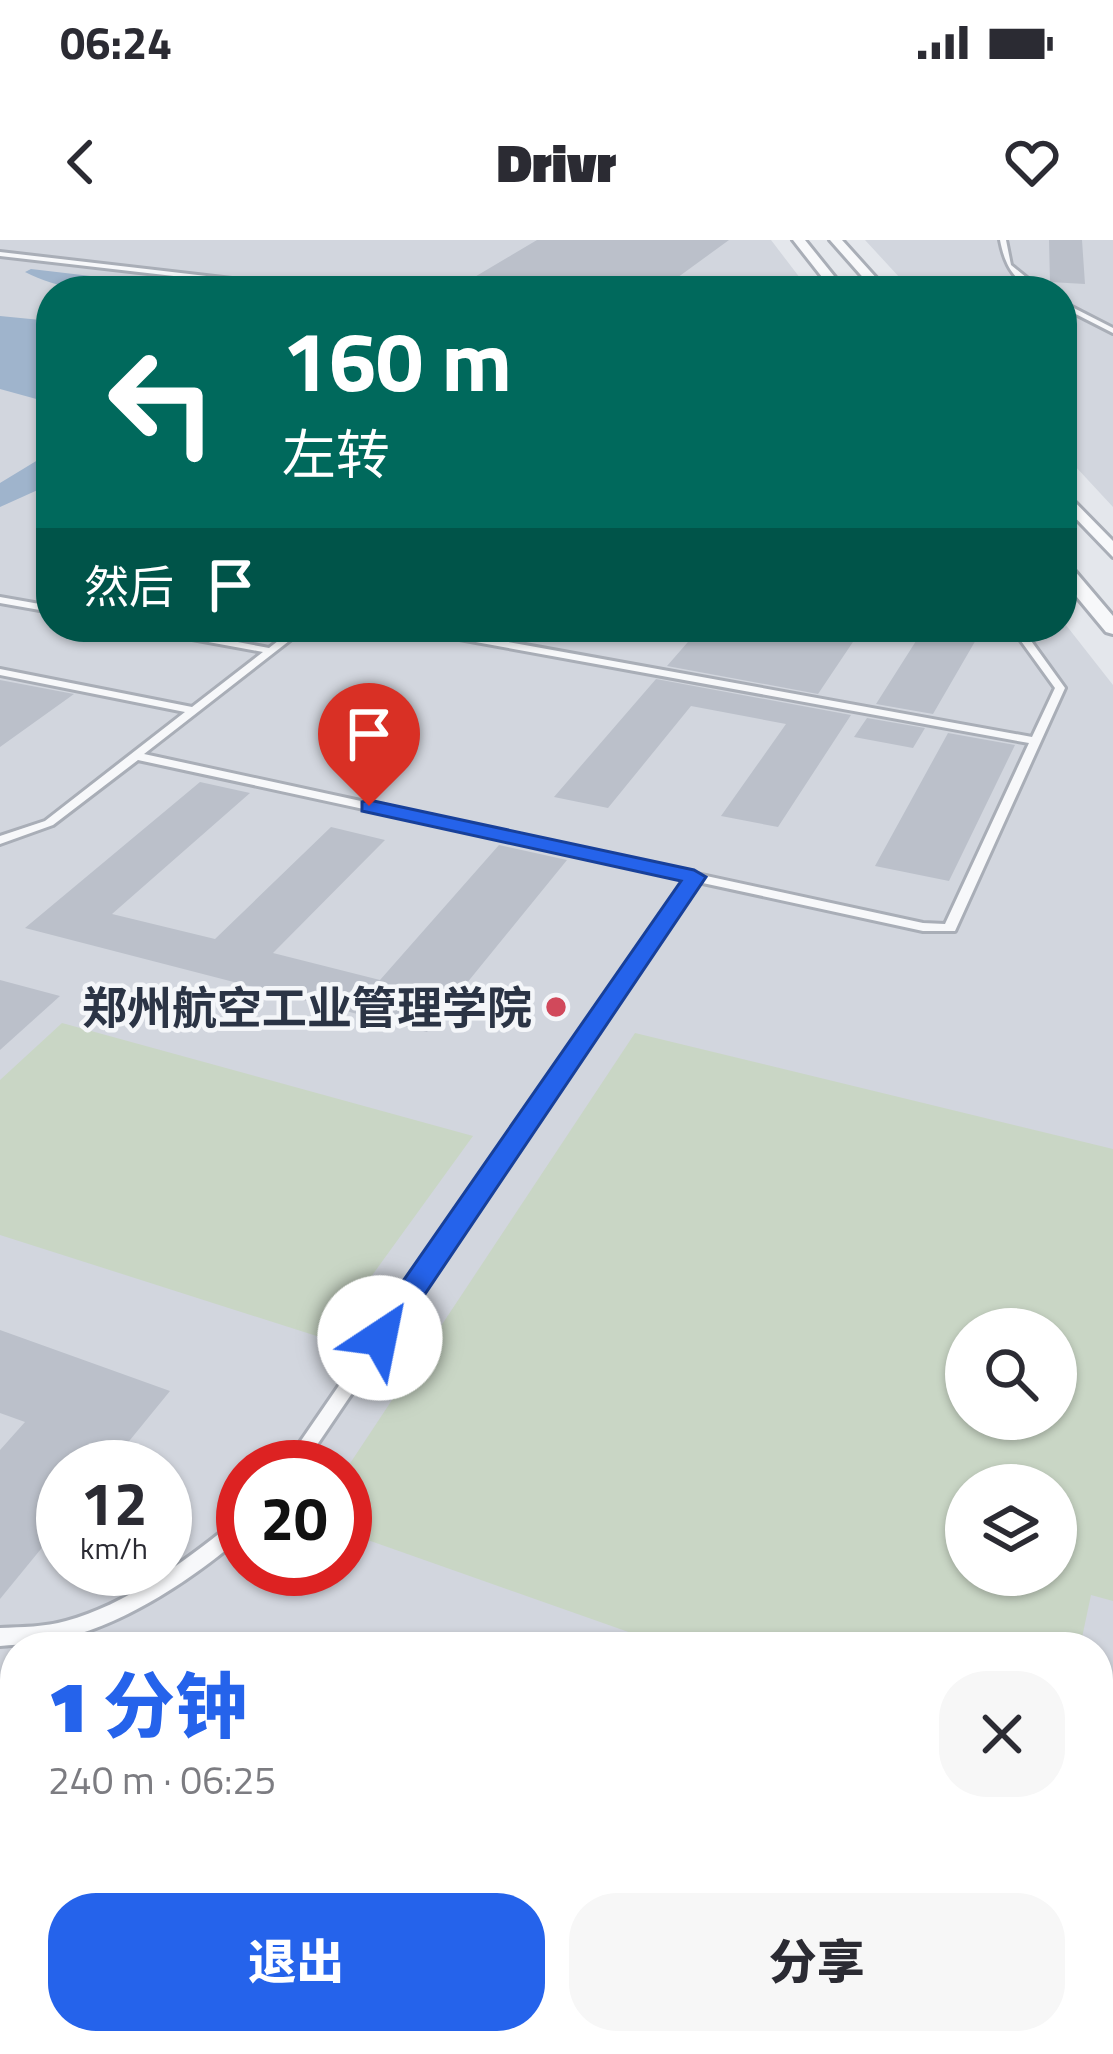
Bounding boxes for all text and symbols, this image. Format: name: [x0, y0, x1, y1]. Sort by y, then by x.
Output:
text: 06:24: [60, 8, 172, 76]
text: Drivr: [497, 121, 616, 203]
icon: back: [48, 129, 114, 195]
icon: heart: [999, 129, 1065, 195]
text: 160 m: [282, 296, 512, 424]
icon: left: [84, 324, 240, 480]
text: 左转: [282, 413, 390, 495]
text: 然后: [84, 552, 174, 620]
icon: arrive: [198, 552, 264, 618]
pin: [318, 683, 420, 806]
icon: arrive: [336, 701, 402, 767]
place label: 郑州航空工业管理学院: [82, 973, 532, 1041]
marker: 郑州航空工业管理学院: [543, 994, 569, 1020]
position arrow: [317, 1275, 443, 1401]
map controls: [945, 1308, 1077, 1596]
button: search: [945, 1308, 1077, 1440]
speed limit sign: 20: [216, 1440, 372, 1596]
text: 12: [80, 1457, 148, 1548]
button: layers: [945, 1464, 1077, 1596]
text: km/h: [80, 1525, 148, 1571]
text: 1 分钟: [48, 1650, 247, 1760]
button: close: [939, 1671, 1065, 1797]
text: 240 m · 06:25: [48, 1750, 276, 1809]
button: 退出: [48, 1893, 545, 2031]
button: 分享: [569, 1893, 1065, 2031]

